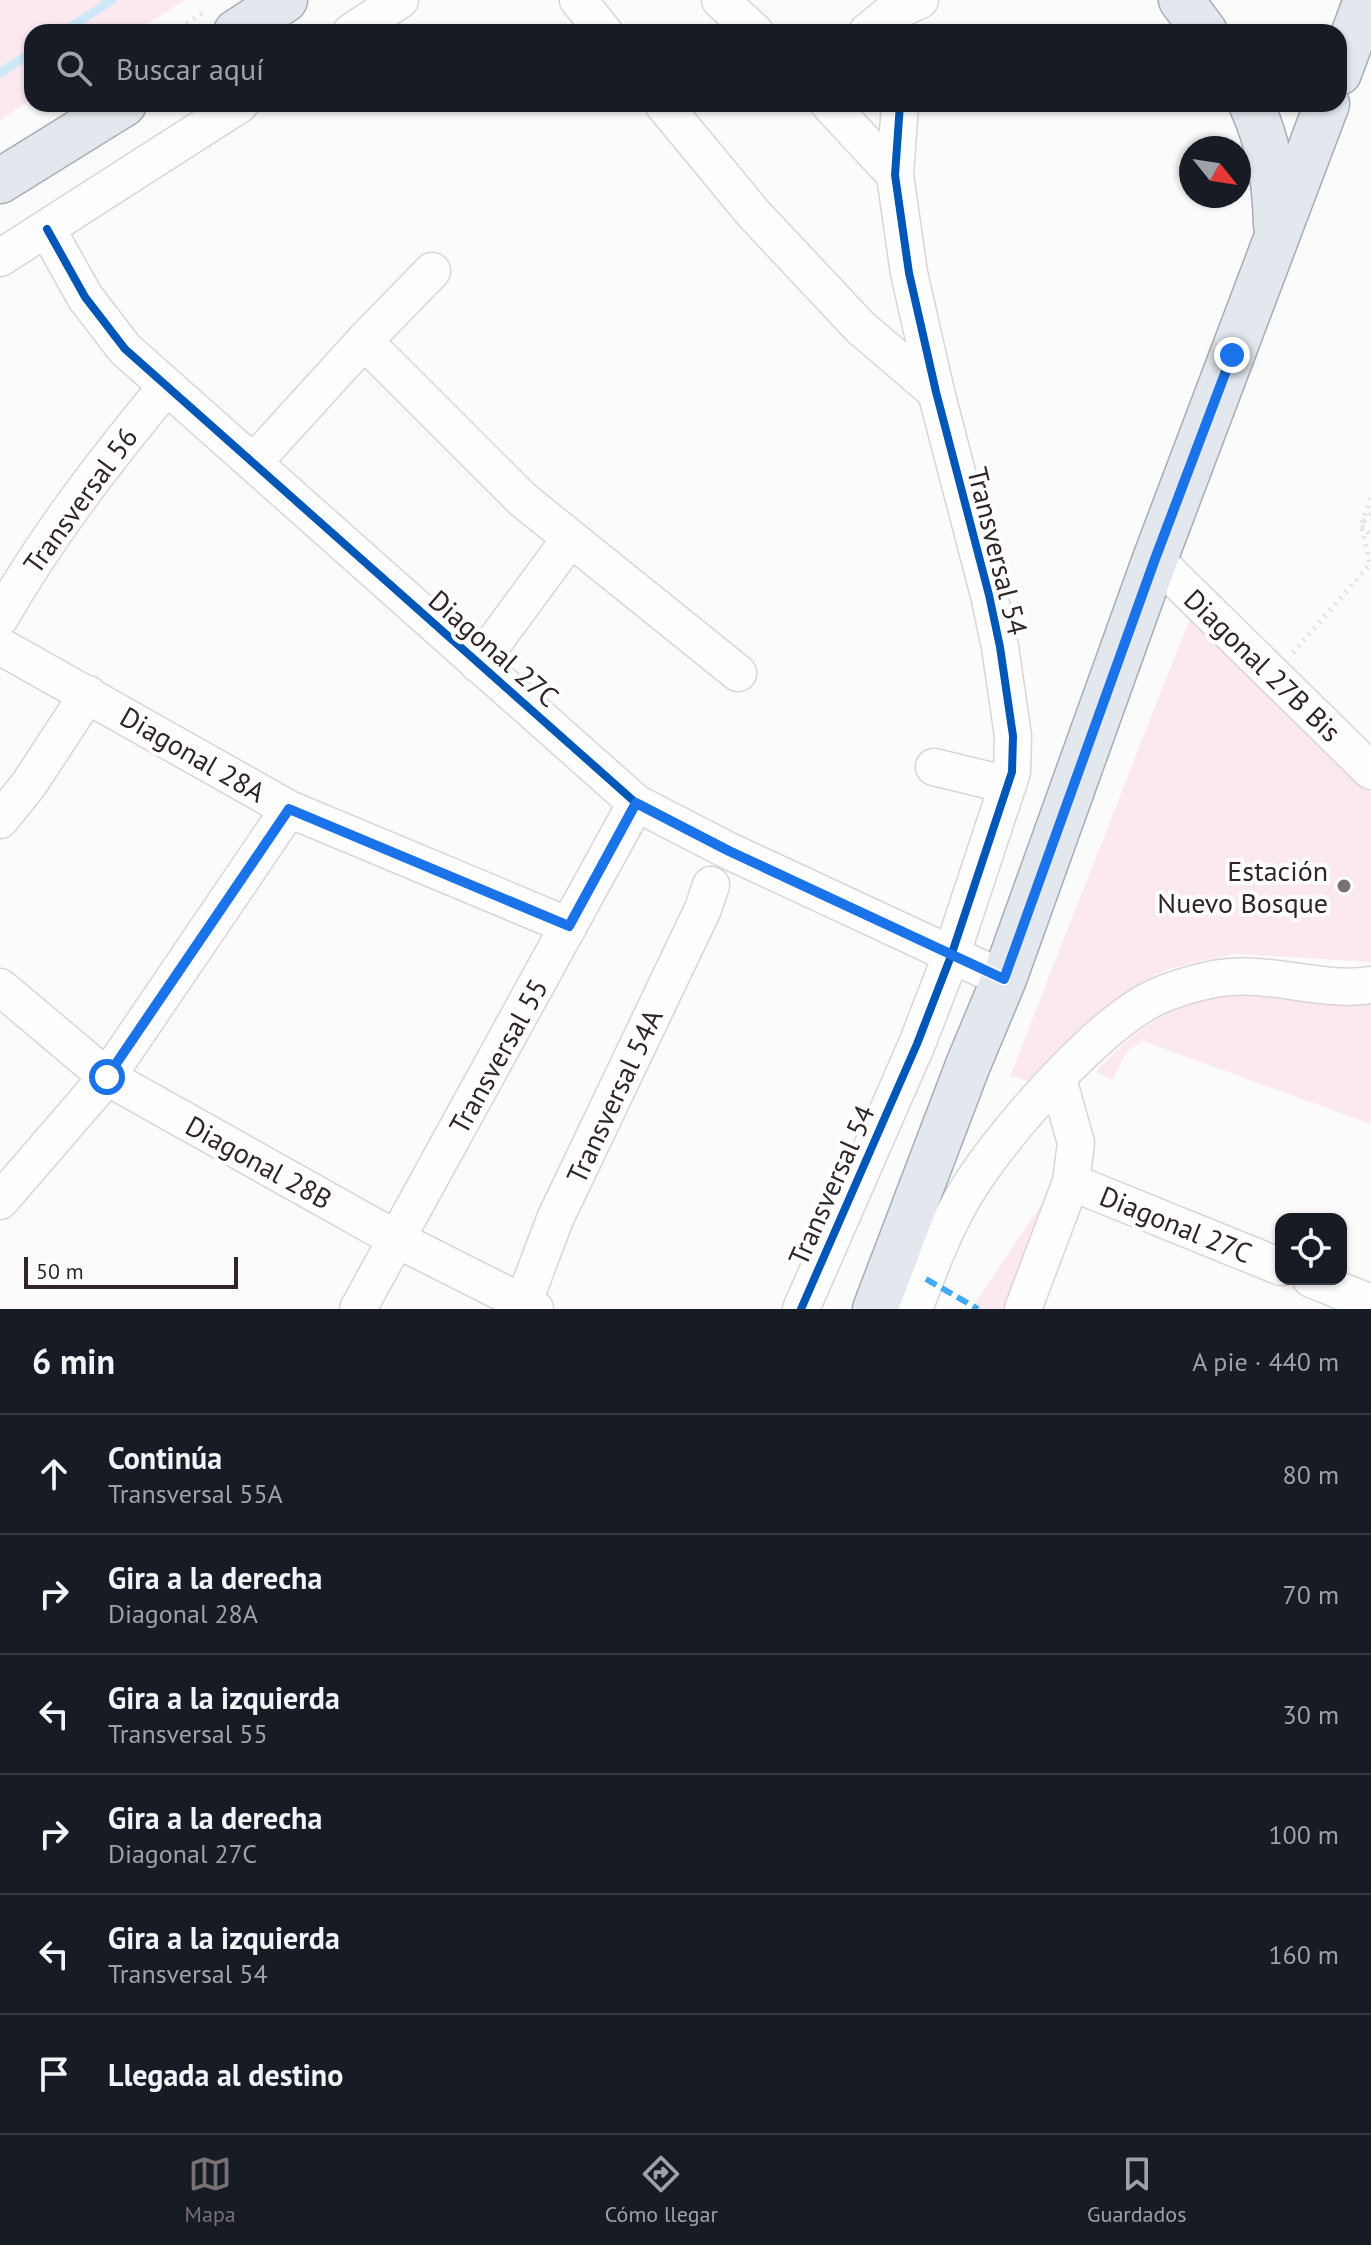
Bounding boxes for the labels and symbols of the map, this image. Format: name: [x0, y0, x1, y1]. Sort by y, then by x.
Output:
north arrow: [1179, 136, 1251, 208]
route end: [1214, 337, 1250, 373]
street label: Transversal 56: [15, 420, 145, 580]
street label: Transversal 54: [959, 463, 1037, 639]
street label: Diagonal 27C: [421, 581, 567, 715]
street label: Diagonal 27B Bis: [1177, 581, 1349, 749]
street label: Diagonal 28A: [114, 698, 273, 811]
place label: Estación Nuevo Bosque: [1157, 852, 1328, 921]
marker: Estación Nuevo Bosque: [1335, 877, 1353, 895]
street label: Transversal 55: [440, 972, 556, 1140]
street label: Transversal 54A: [557, 1002, 671, 1189]
route start: [89, 1059, 125, 1095]
street label: Transversal 54: [779, 1099, 883, 1271]
street label: Diagonal 28B: [179, 1107, 339, 1217]
street label: Diagonal 27C: [1095, 1177, 1257, 1271]
scale bar: [24, 1253, 238, 1289]

